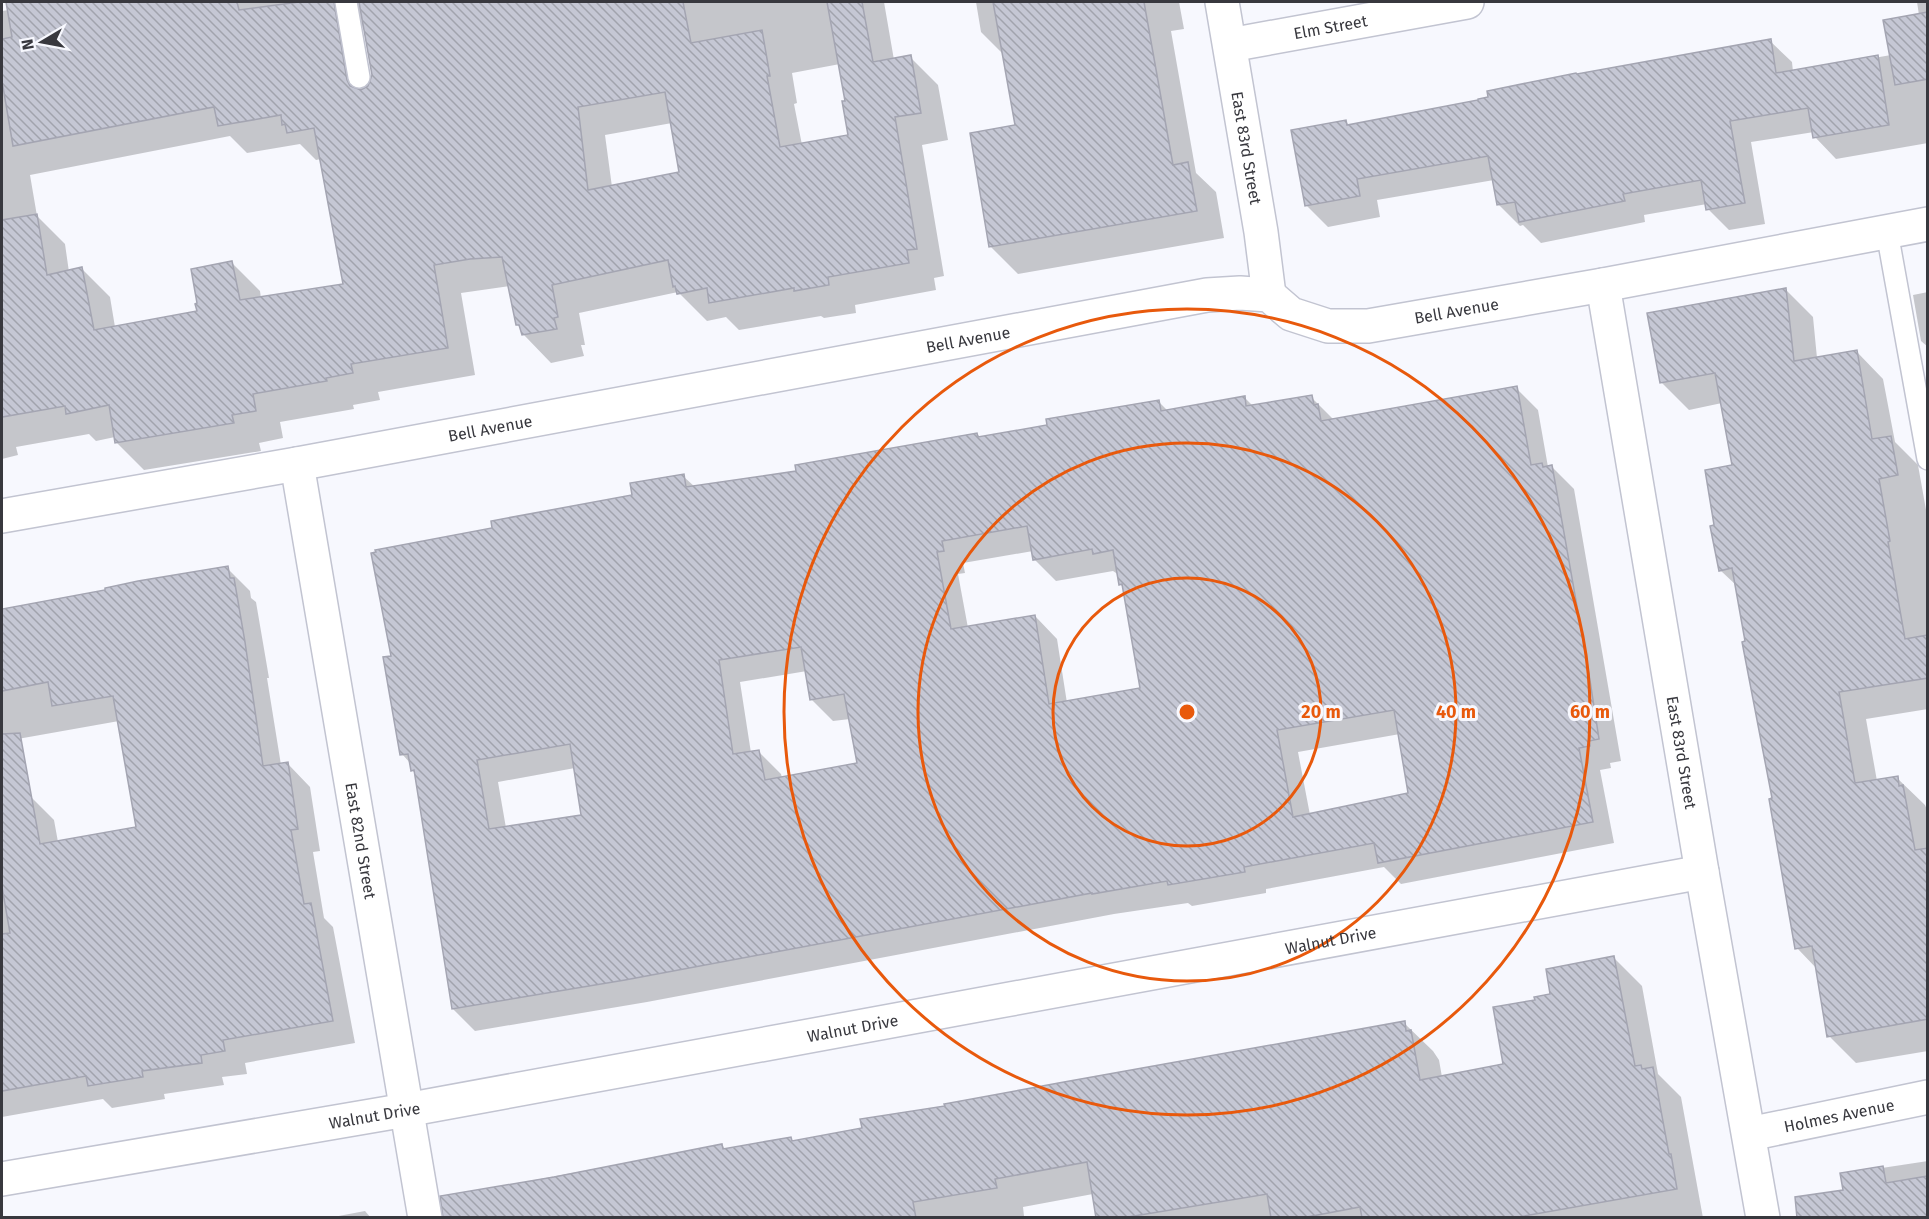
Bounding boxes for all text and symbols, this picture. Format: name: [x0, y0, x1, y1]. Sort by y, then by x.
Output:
street label: Elm Street: [1292, 11, 1369, 43]
north arrow: [12, 12, 72, 72]
text: N: [17, 38, 38, 51]
street label: East 83rd Street: [1228, 90, 1266, 206]
street label: Bell Avenue: [1413, 294, 1500, 327]
street label: Bell Avenue: [924, 322, 1012, 357]
street label: Bell Avenue: [446, 411, 534, 445]
street label: East 83rd Street: [1663, 694, 1701, 811]
text: 20 m: [1301, 701, 1341, 723]
text: 40 m: [1436, 701, 1476, 723]
text: 60 m: [1570, 701, 1610, 723]
centre of rings: [1177, 702, 1197, 722]
street label: East 82nd Street: [342, 781, 380, 900]
street label: Walnut Drive: [1284, 923, 1378, 958]
street label: Walnut Drive: [806, 1010, 900, 1046]
street label: Holmes Avenue: [1782, 1095, 1896, 1136]
street label: Walnut Drive: [328, 1098, 422, 1132]

